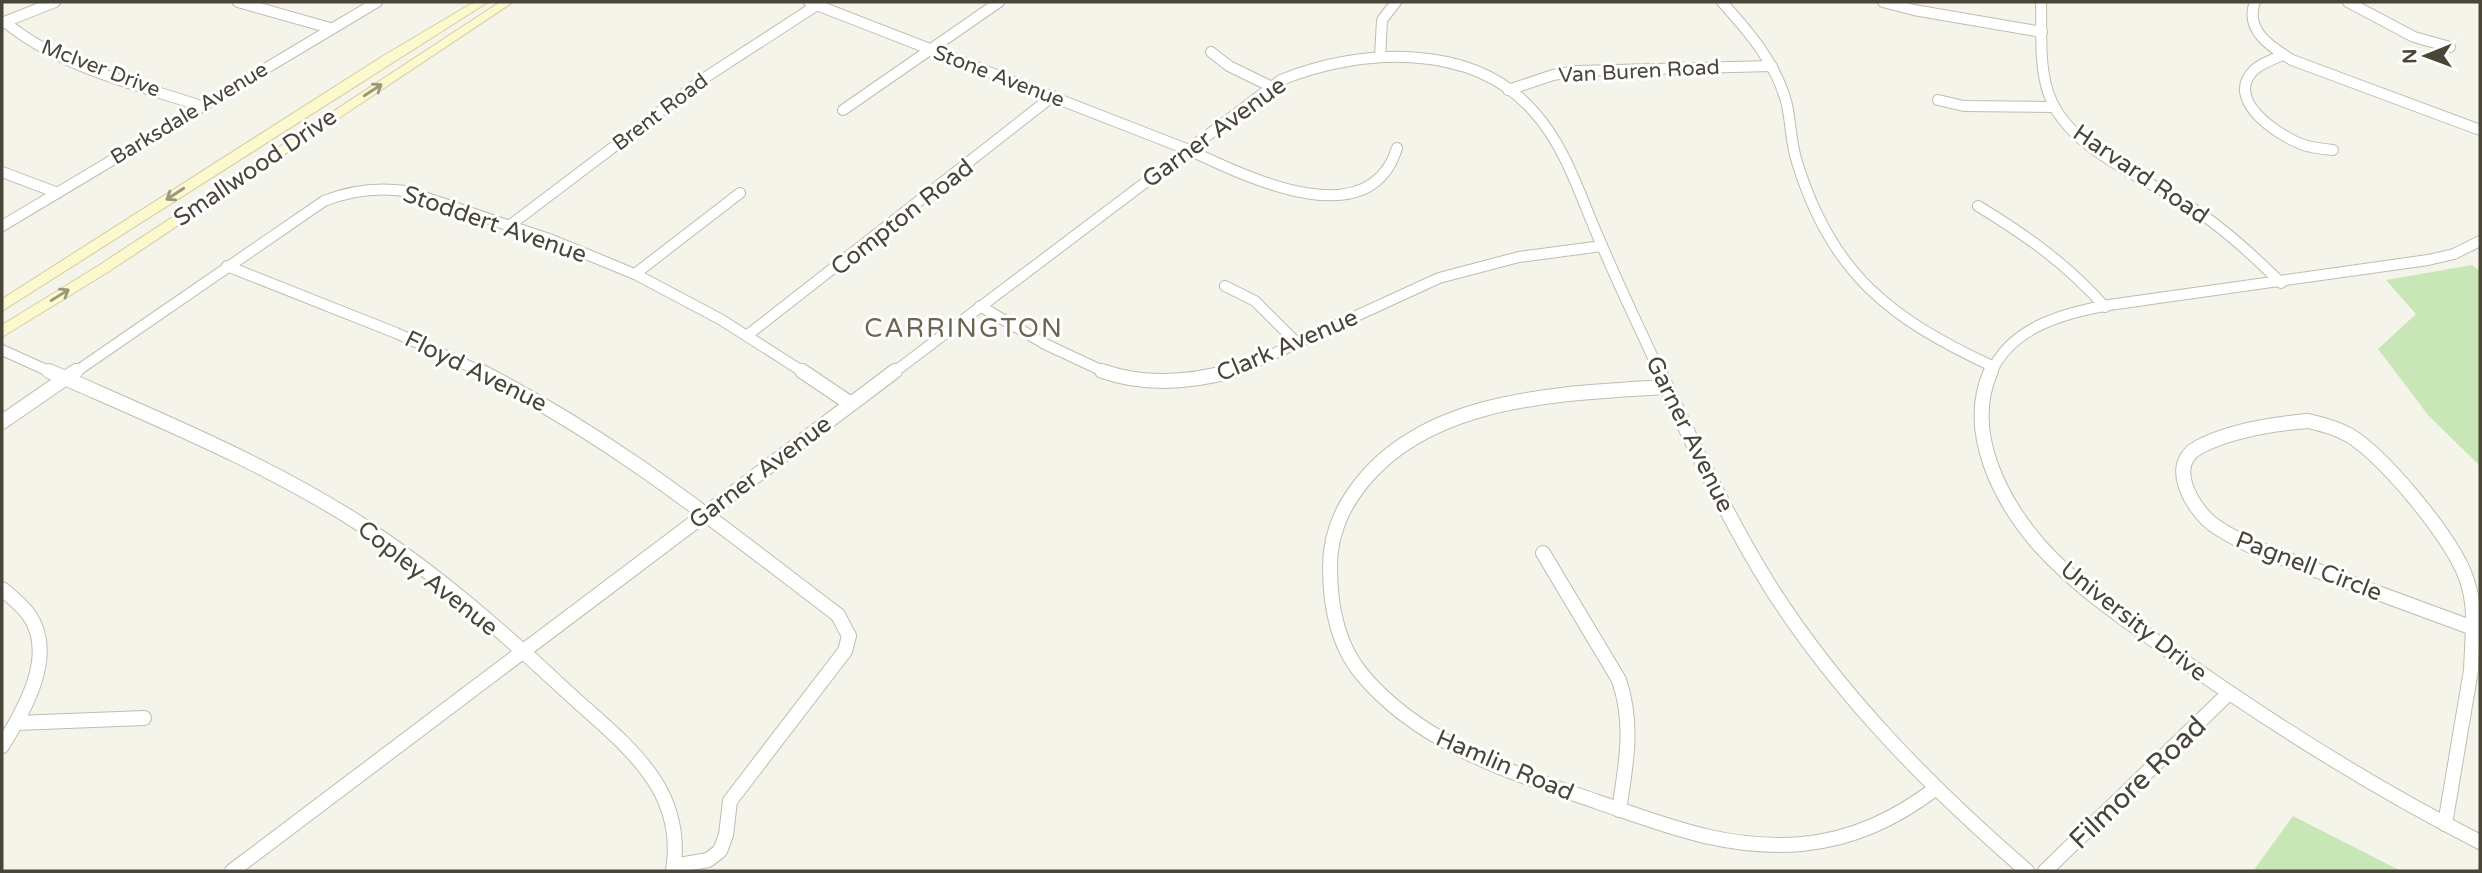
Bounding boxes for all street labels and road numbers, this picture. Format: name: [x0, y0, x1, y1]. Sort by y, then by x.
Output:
street label: McIver Drive: [38, 34, 164, 103]
street label: Stone Avenue: [930, 40, 1068, 113]
street label: Van Buren Road: [1558, 55, 1720, 88]
street label: Barksdale Avenue: [106, 57, 272, 170]
street label: Brent Road: [608, 68, 713, 156]
street label: Garner Avenue: [1137, 71, 1292, 194]
street label: Smallwood Drive: [168, 102, 342, 233]
street label: Harvard Road: [2067, 118, 2214, 230]
street label: Compton Road: [825, 153, 979, 282]
street label: Stoddert Avenue: [399, 179, 590, 269]
street label: Clark Avenue: [1212, 303, 1362, 388]
street label: Floyd Avenue: [400, 324, 552, 418]
street label: Garner Avenue: [1639, 351, 1740, 517]
street label: Garner Avenue: [684, 410, 837, 535]
street label: Copley Avenue: [352, 514, 504, 642]
street label: Pagnell Circle: [2232, 525, 2386, 608]
street label: University Drive: [2054, 555, 2213, 688]
street label: Filmore Road: [2062, 709, 2213, 856]
street label: Hamlin Road: [1432, 723, 1578, 807]

